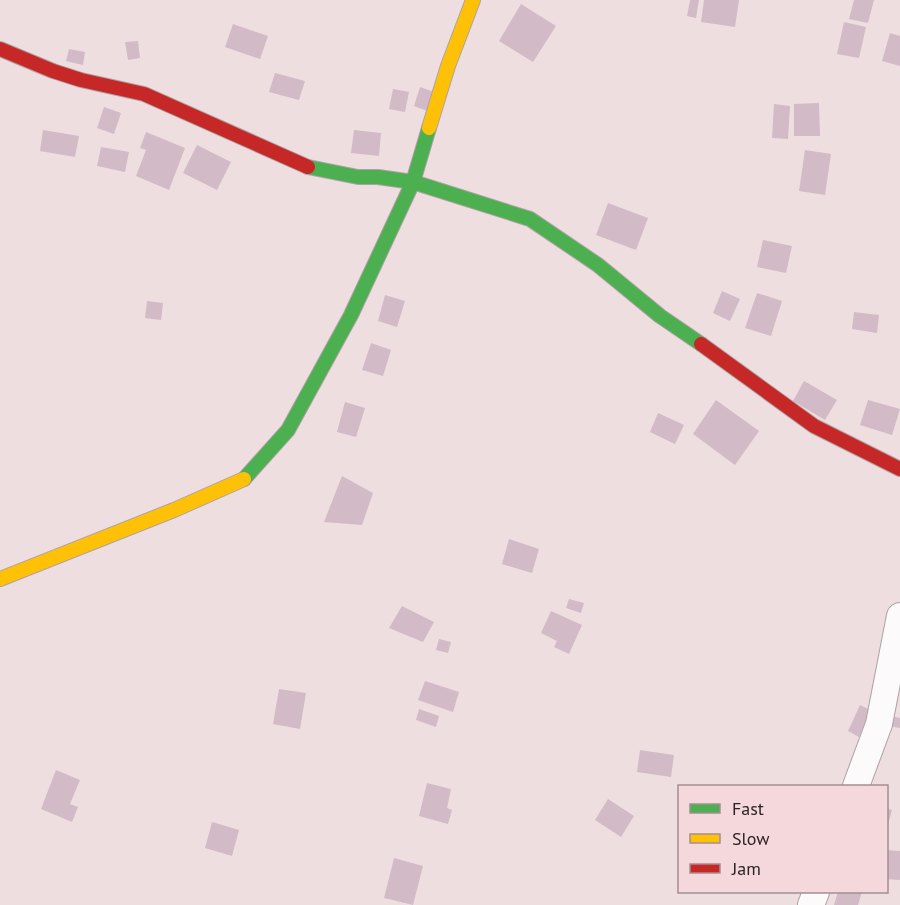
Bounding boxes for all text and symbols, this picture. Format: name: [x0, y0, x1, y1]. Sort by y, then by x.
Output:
legend: [678, 785, 888, 893]
text: Fast: [732, 797, 764, 820]
text: Slow: [732, 827, 770, 850]
text: Jam: [731, 857, 761, 880]

